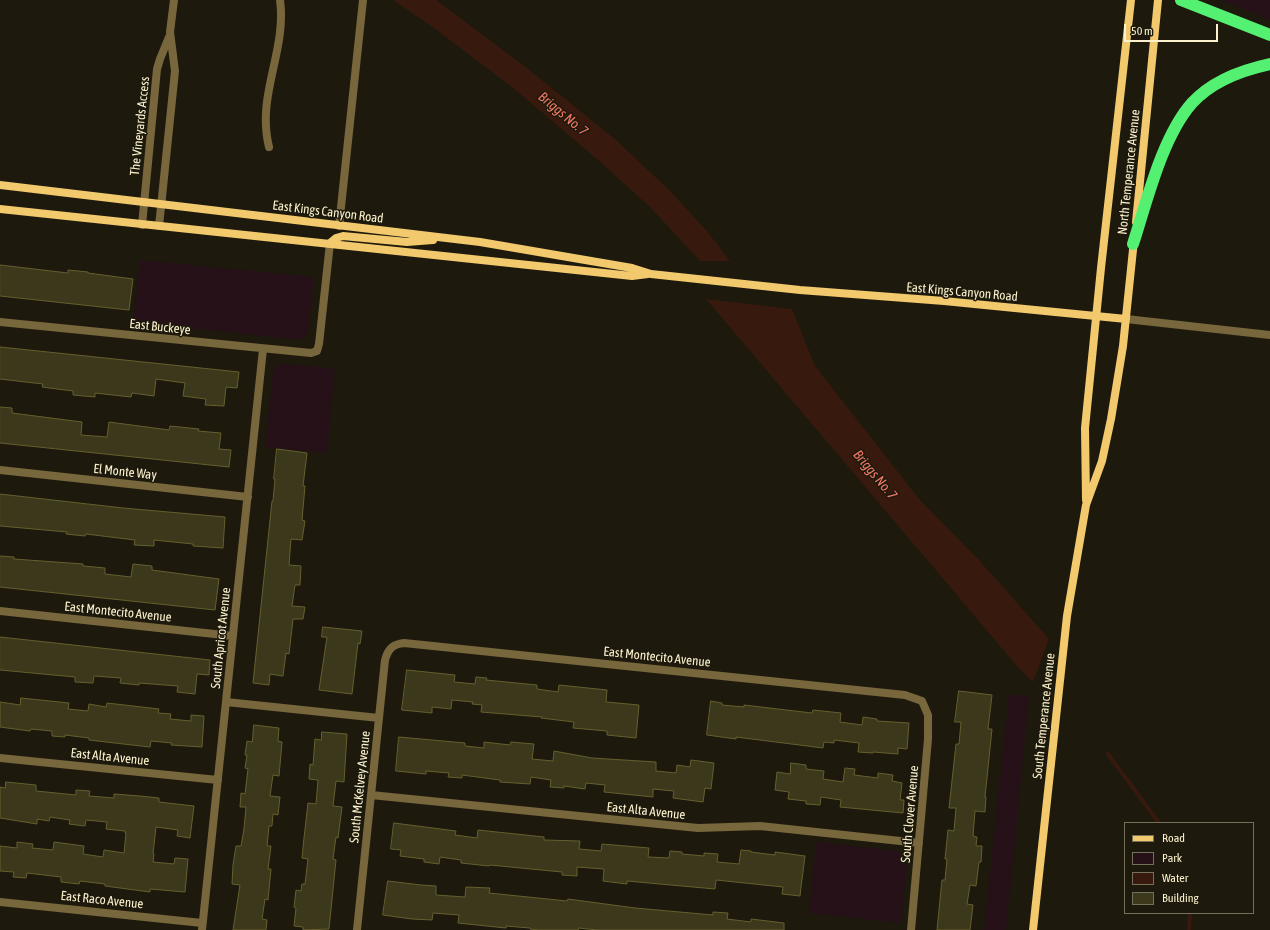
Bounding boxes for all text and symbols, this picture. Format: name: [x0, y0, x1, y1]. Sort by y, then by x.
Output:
scale bar: [1126, 16, 1220, 42]
text: 50 m: [1131, 24, 1153, 38]
street label: The Vineyards Access: [127, 76, 153, 176]
water label: Briggs No. 7: [535, 88, 591, 140]
street label: North Temperance Avenue: [1115, 109, 1143, 235]
street label: East Kings Canyon Road: [272, 197, 384, 227]
street label: East Kings Canyon Road: [906, 279, 1018, 305]
street label: East Buckeye: [129, 316, 191, 338]
water label: Briggs No. 7: [849, 447, 901, 503]
street label: El Monte Way: [93, 461, 157, 483]
street label: South Apricot Avenue: [208, 587, 234, 689]
street label: East Montecito Avenue: [64, 599, 172, 625]
street label: East Montecito Avenue: [603, 644, 711, 670]
street label: South Temperance Avenue: [1030, 652, 1058, 780]
street label: South McKelvey Avenue: [346, 730, 374, 844]
street label: East Alta Avenue: [70, 745, 150, 769]
street label: South Clover Avenue: [898, 765, 922, 863]
street label: East Alta Avenue: [606, 799, 686, 823]
legend: [1124, 822, 1254, 914]
text: Road: [1162, 831, 1185, 845]
text: Park: [1162, 851, 1182, 865]
text: Water: [1162, 871, 1188, 885]
street label: East Raco Avenue: [60, 888, 144, 912]
text: Building: [1162, 891, 1199, 905]

